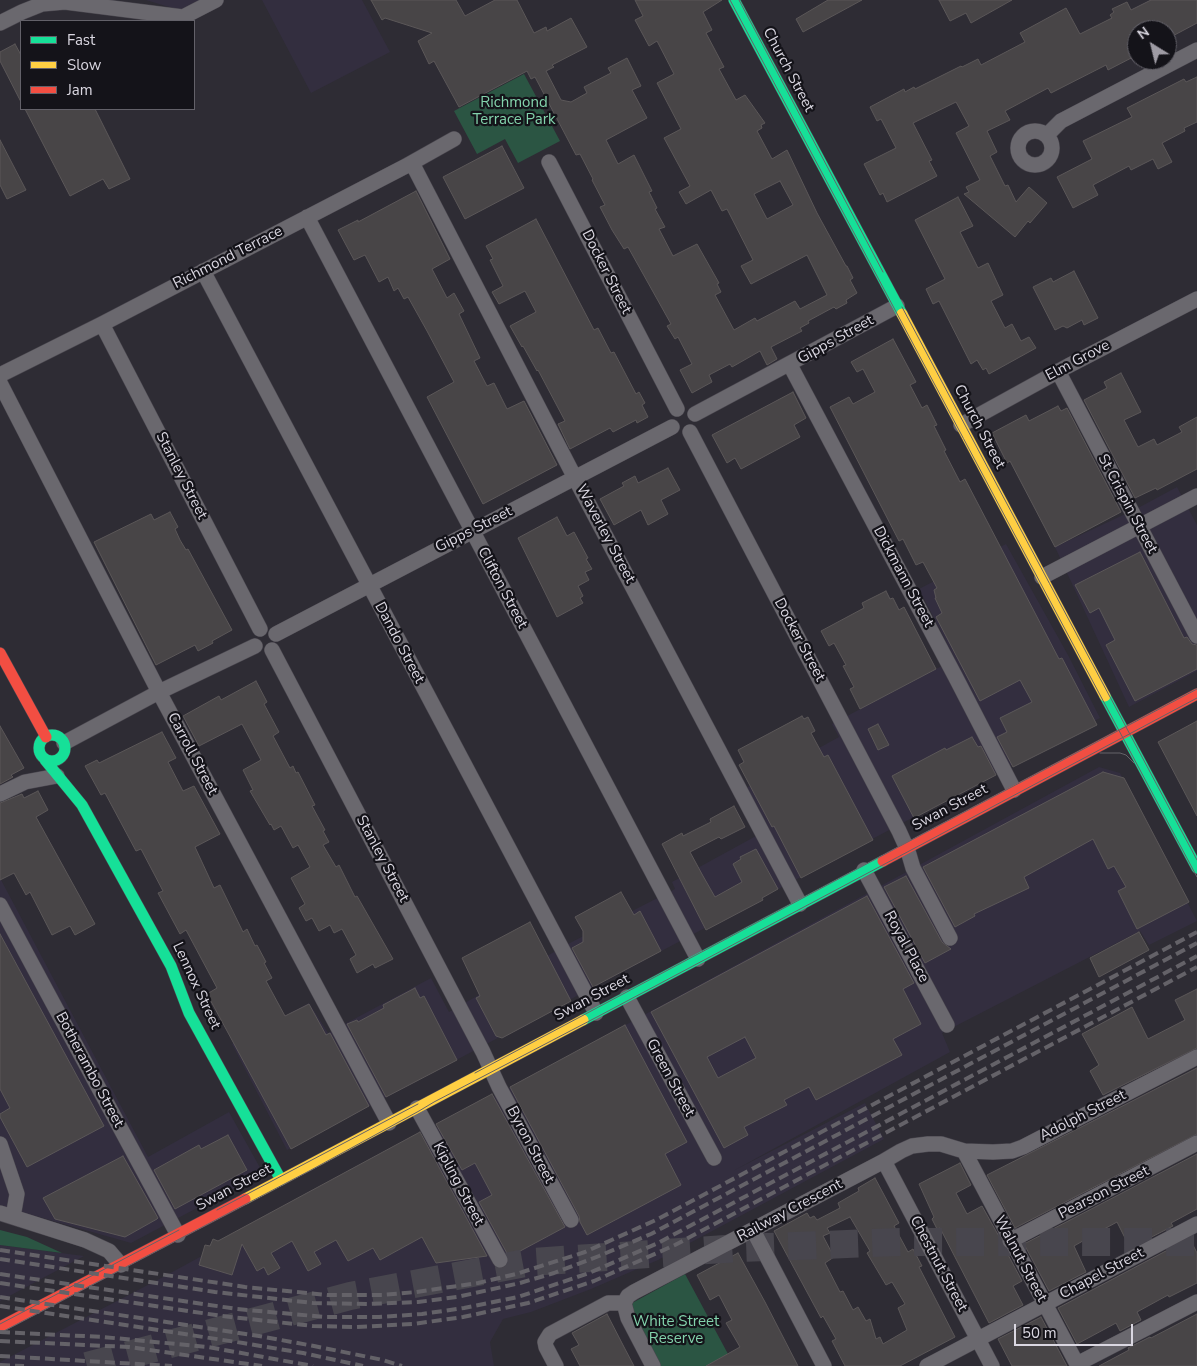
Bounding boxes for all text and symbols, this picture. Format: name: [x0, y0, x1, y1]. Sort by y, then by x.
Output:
legend: [20, 20, 195, 110]
north arrow: [1127, 20, 1177, 70]
text: N: [1134, 23, 1153, 44]
street label: Church Street: [758, 25, 818, 115]
text: Fast: [67, 30, 95, 50]
text: Slow: [67, 55, 101, 75]
text: Jam: [67, 80, 93, 100]
park label: Richmond Terrace Park: [472, 94, 556, 129]
street label: Richmond Terrace: [170, 223, 286, 293]
street label: Docker Street: [577, 227, 635, 317]
street label: Gipps Street: [795, 312, 877, 368]
street label: Elm Grove: [1043, 337, 1113, 385]
street label: Church Street: [949, 382, 1009, 472]
street label: Stanley Street: [151, 429, 211, 523]
street label: St Crispin Street: [1093, 451, 1161, 557]
street label: Waverley Street: [571, 482, 639, 586]
street label: Gipps Street: [433, 503, 515, 557]
street label: Dickmann Street: [869, 523, 937, 631]
street label: Clifton Street: [473, 544, 531, 632]
street label: Docker Street: [769, 595, 829, 685]
street label: Dando Street: [370, 599, 428, 687]
street label: Carroll Street: [163, 710, 221, 798]
street label: Swan Street: [909, 781, 991, 835]
street label: Stanley Street: [352, 813, 412, 905]
street label: Royal Place: [880, 908, 932, 986]
street label: Lennox Street: [168, 940, 224, 1032]
street label: Swan Street: [551, 971, 633, 1025]
street label: Botherambo Street: [51, 1009, 127, 1131]
street label: Green Street: [642, 1036, 698, 1120]
street label: Adolph Street: [1037, 1087, 1129, 1145]
street label: Byron Street: [502, 1103, 558, 1187]
street label: Kipling Street: [429, 1139, 487, 1229]
street label: Swan Street: [193, 1161, 275, 1215]
street label: Pearson Street: [1056, 1162, 1152, 1224]
street label: Railway Crescent: [734, 1176, 846, 1246]
street label: Chestnut Street: [905, 1213, 971, 1315]
street label: Walnut Street: [990, 1213, 1050, 1305]
street label: Chapel Street: [1057, 1244, 1147, 1304]
park label: White Street Reserve: [633, 1313, 719, 1348]
scale bar: [1017, 1314, 1136, 1346]
text: 50 m: [1022, 1323, 1057, 1343]

